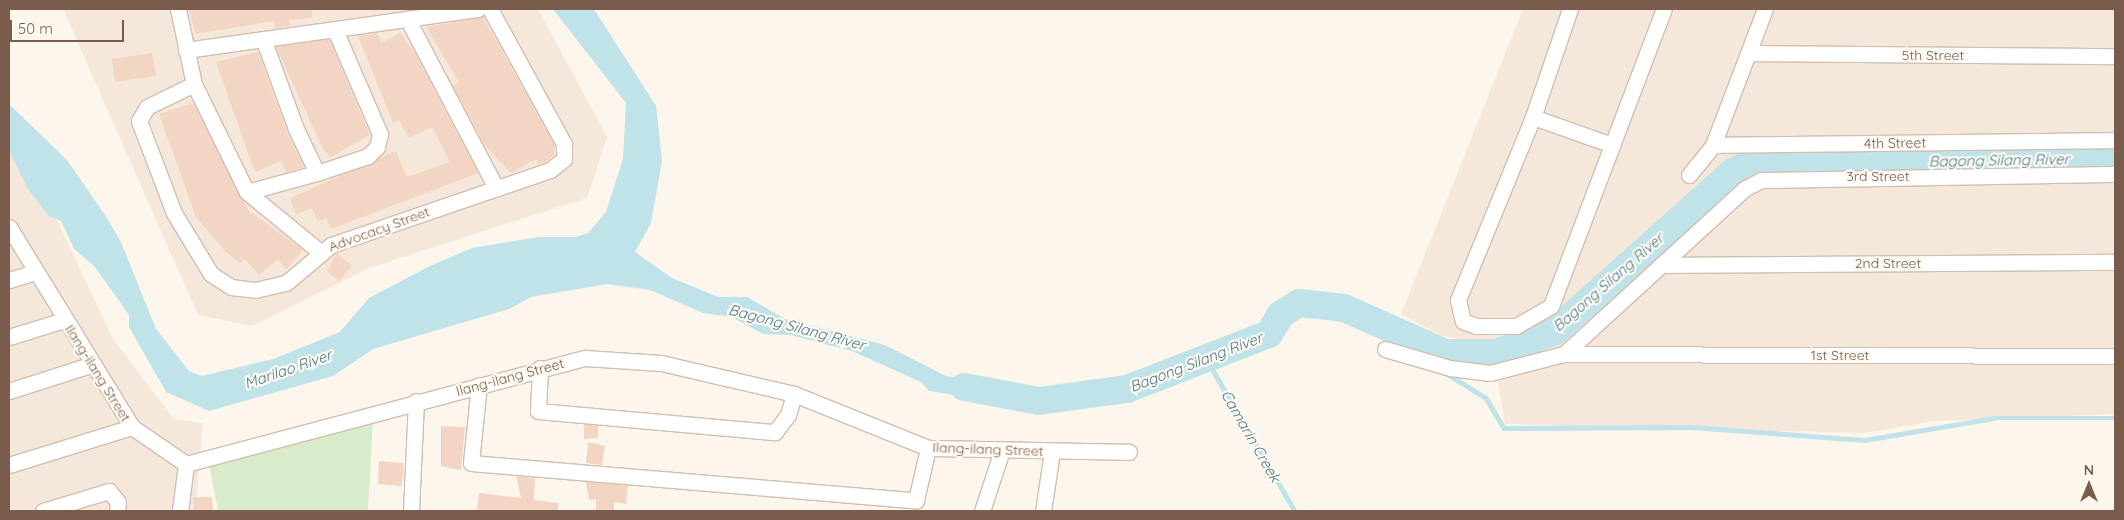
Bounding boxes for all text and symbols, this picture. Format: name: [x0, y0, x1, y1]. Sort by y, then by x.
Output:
scale bar: [12, 10, 126, 42]
text: 50 m: [18, 19, 53, 38]
street label: 5th Street: [1902, 47, 1964, 63]
street label: 4th Street: [1864, 134, 1926, 152]
water label: Bagong Silang River: [1928, 150, 2070, 170]
street label: 3rd Street: [1847, 168, 1909, 184]
street label: Advocacy Street: [326, 203, 432, 255]
water label: Bagong Silang River: [1549, 229, 1667, 335]
street label: 2nd Street: [1855, 255, 1921, 271]
water label: Bagong Silang River: [727, 300, 867, 354]
street label: Ilang-ilang Street: [61, 321, 135, 425]
water label: Bagong Silang River: [1127, 328, 1265, 396]
water label: Marilao River: [242, 346, 334, 392]
street label: 1st Street: [1811, 347, 1869, 363]
street label: Ilang-ilang Street: [454, 355, 566, 399]
water label: Camarin Creek: [1217, 387, 1285, 485]
street label: Ilang-ilang Street: [932, 439, 1044, 459]
north arrow: [2064, 460, 2114, 510]
text: N: [2084, 461, 2094, 479]

